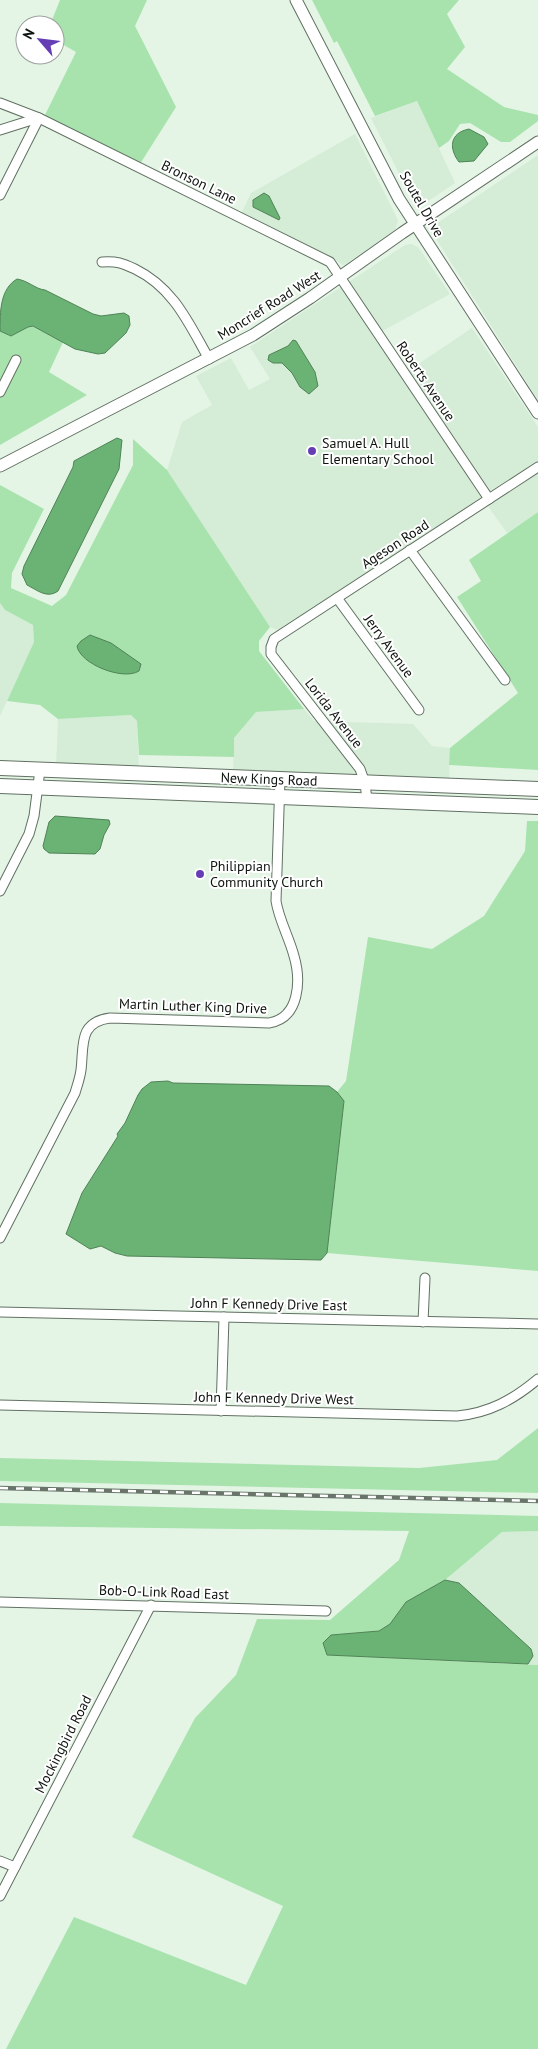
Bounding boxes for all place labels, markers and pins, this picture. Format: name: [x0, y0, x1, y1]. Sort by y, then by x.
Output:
place label: Samuel A. Hull Elementary School: [322, 434, 434, 468]
marker: Samuel A. Hull Elementary School: [306, 445, 318, 457]
place label: Philippian Community Church: [210, 857, 323, 891]
marker: Philippian Community Church: [194, 868, 206, 880]

